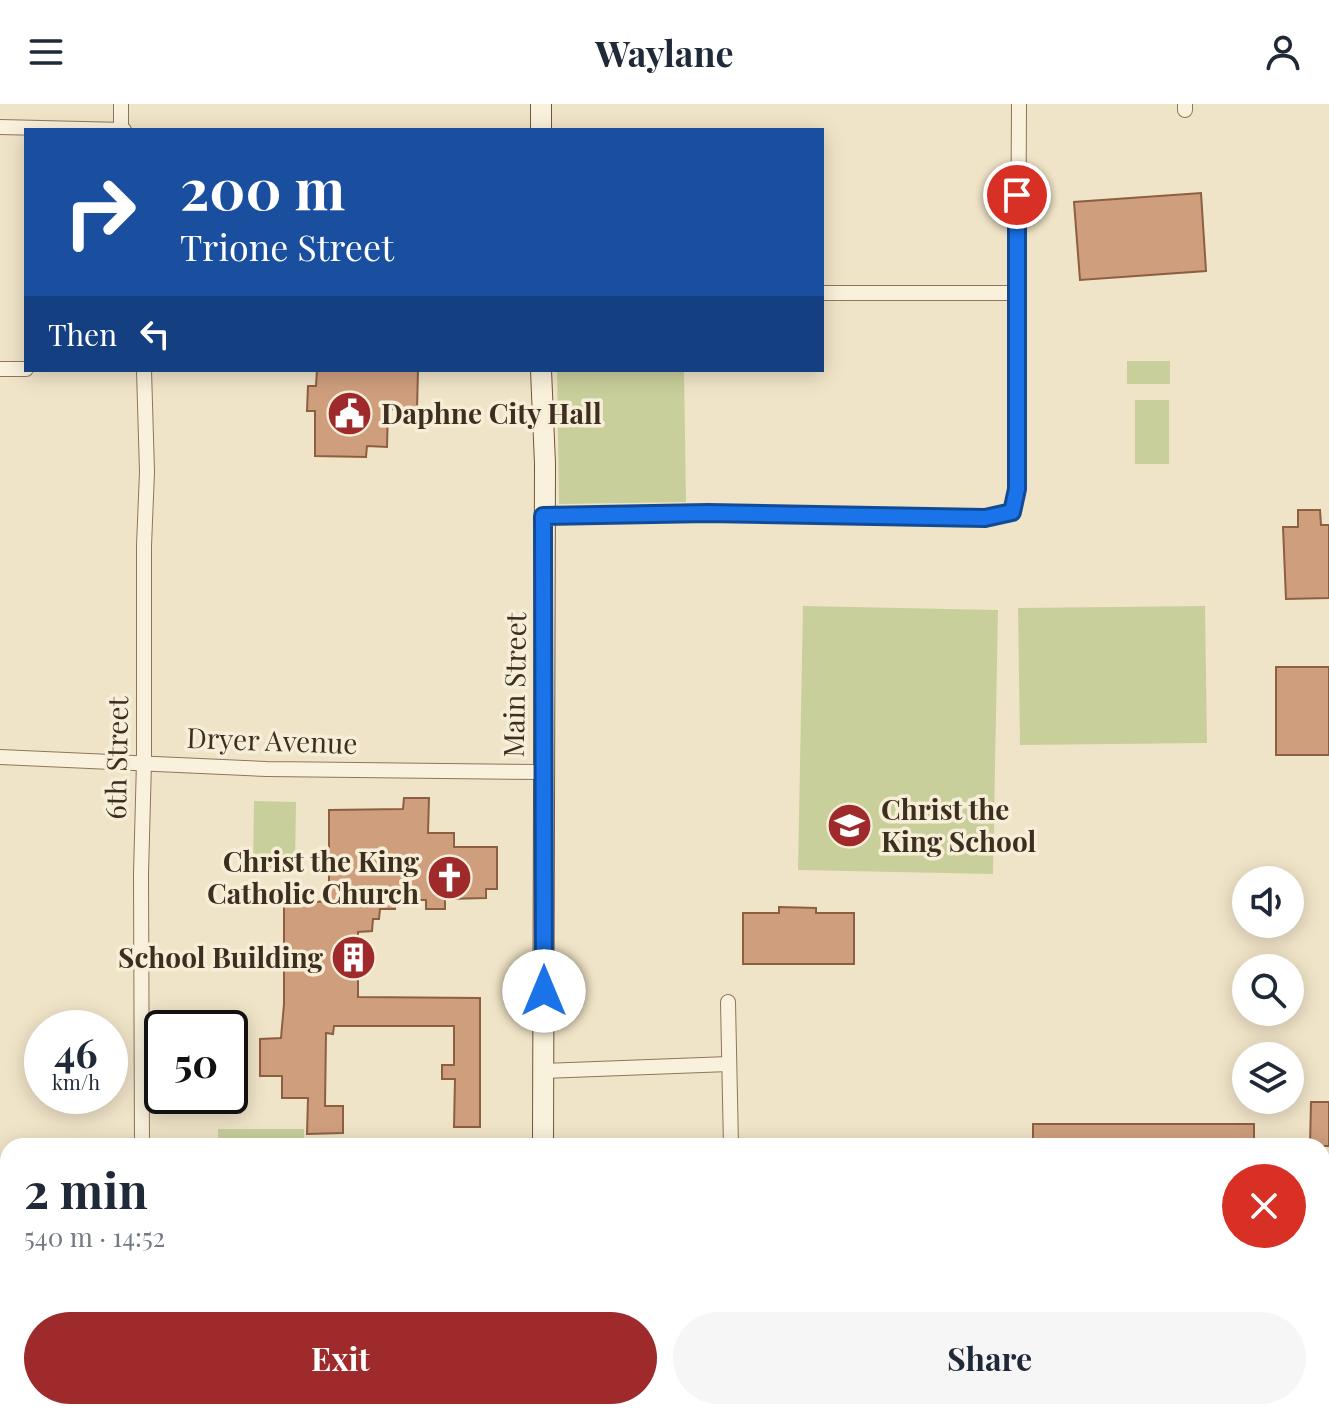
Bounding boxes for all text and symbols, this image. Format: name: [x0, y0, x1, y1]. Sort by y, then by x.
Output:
text: Waylane: [595, 28, 734, 76]
icon: menu: [24, 30, 68, 74]
icon: person: [1261, 30, 1305, 74]
text: 200 m: [180, 150, 345, 225]
icon: right: [48, 160, 152, 264]
pin: [983, 161, 1051, 229]
icon: arrive: [995, 173, 1039, 217]
text: Trione Street: [180, 222, 394, 270]
icon: left: [133, 312, 177, 356]
text: Then: [48, 314, 117, 354]
public building icon: Daphne City Hall: [326, 390, 374, 438]
place label: Daphne City Hall: [381, 394, 602, 431]
street label: Main Street: [494, 611, 533, 758]
street label: 6th Street: [96, 695, 135, 820]
street label: Dryer Avenue: [186, 718, 358, 761]
place label: Christ the King School: [881, 790, 1036, 859]
school or university icon: Christ the King School: [826, 802, 874, 850]
place label: Christ the King Catholic Church: [207, 842, 420, 911]
church icon: Christ the King Catholic Church: [426, 854, 474, 902]
map controls: [1232, 866, 1304, 1114]
button: sound: [1232, 866, 1304, 938]
building icon: School Building: [330, 934, 378, 982]
place label: School Building: [118, 938, 324, 975]
position arrow: [502, 949, 586, 1033]
button: search: [1232, 954, 1304, 1026]
speed limit sign: 50: [144, 1010, 248, 1114]
text: 46: [54, 1025, 98, 1078]
button: layers: [1232, 1042, 1304, 1114]
text: km/h: [52, 1068, 100, 1095]
text: 2 min: [24, 1157, 148, 1221]
button: close: [1222, 1164, 1306, 1248]
text: 540 m · 14:52: [24, 1219, 165, 1254]
button: Exit: [24, 1312, 657, 1404]
button: Share: [673, 1312, 1306, 1404]

